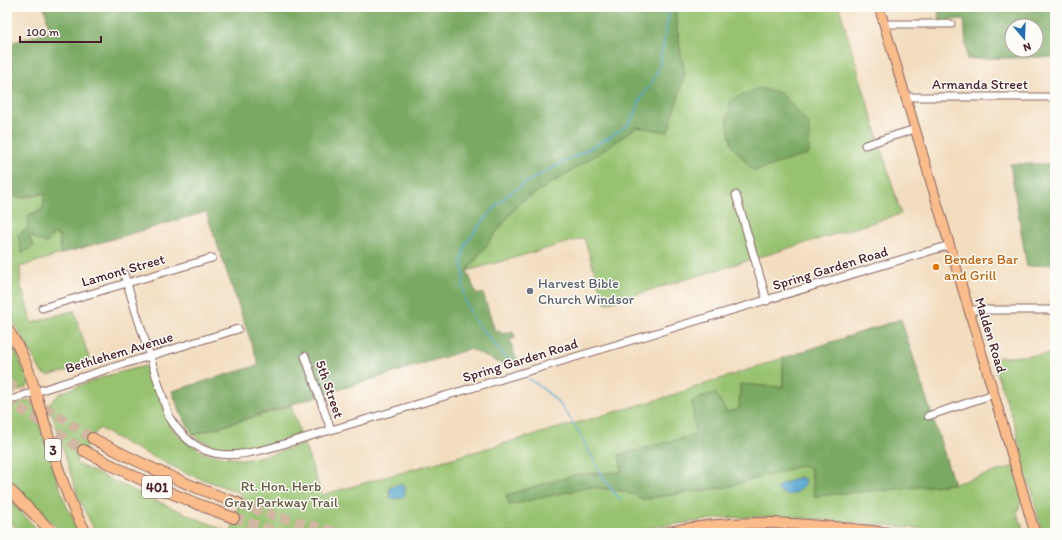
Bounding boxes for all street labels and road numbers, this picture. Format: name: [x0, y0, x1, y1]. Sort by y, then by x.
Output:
street label: Armanda Street: [932, 76, 1028, 93]
street label: Spring Garden Road: [770, 243, 890, 294]
street label: Lamont Street: [79, 250, 167, 291]
street label: Malden Road: [971, 295, 1010, 375]
street label: Bethlehem Avenue: [63, 328, 175, 377]
street label: Spring Garden Road: [460, 335, 580, 386]
street label: 5th Street: [312, 358, 347, 420]
road number: 3: [45, 439, 61, 461]
road number: 401: [142, 476, 172, 498]

